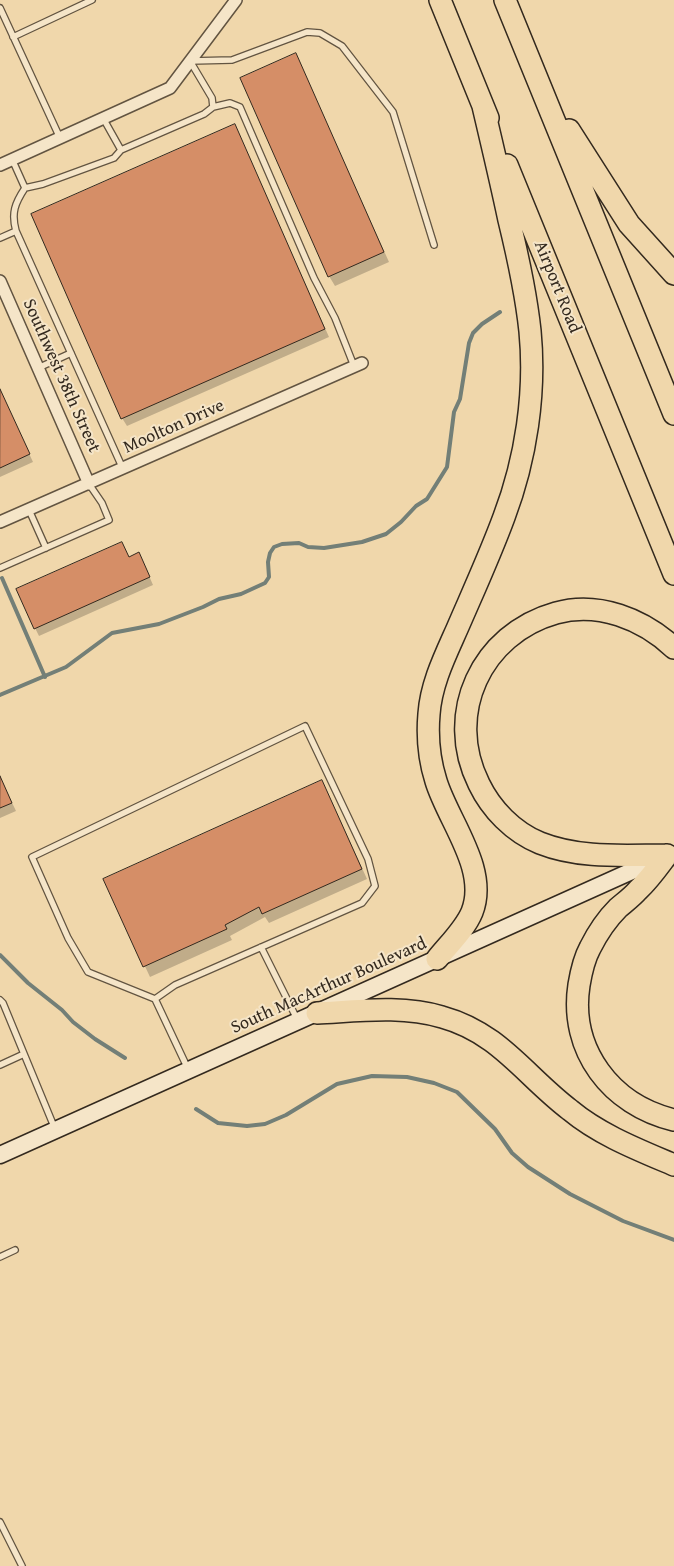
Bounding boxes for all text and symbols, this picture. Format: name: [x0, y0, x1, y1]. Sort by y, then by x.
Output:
street label: Airport Road: [529, 238, 585, 336]
street label: Southwest 38th Street: [17, 296, 105, 456]
street label: Moolton Drive: [120, 395, 228, 459]
street label: South MacArthur Boulevard: [228, 933, 430, 1039]

